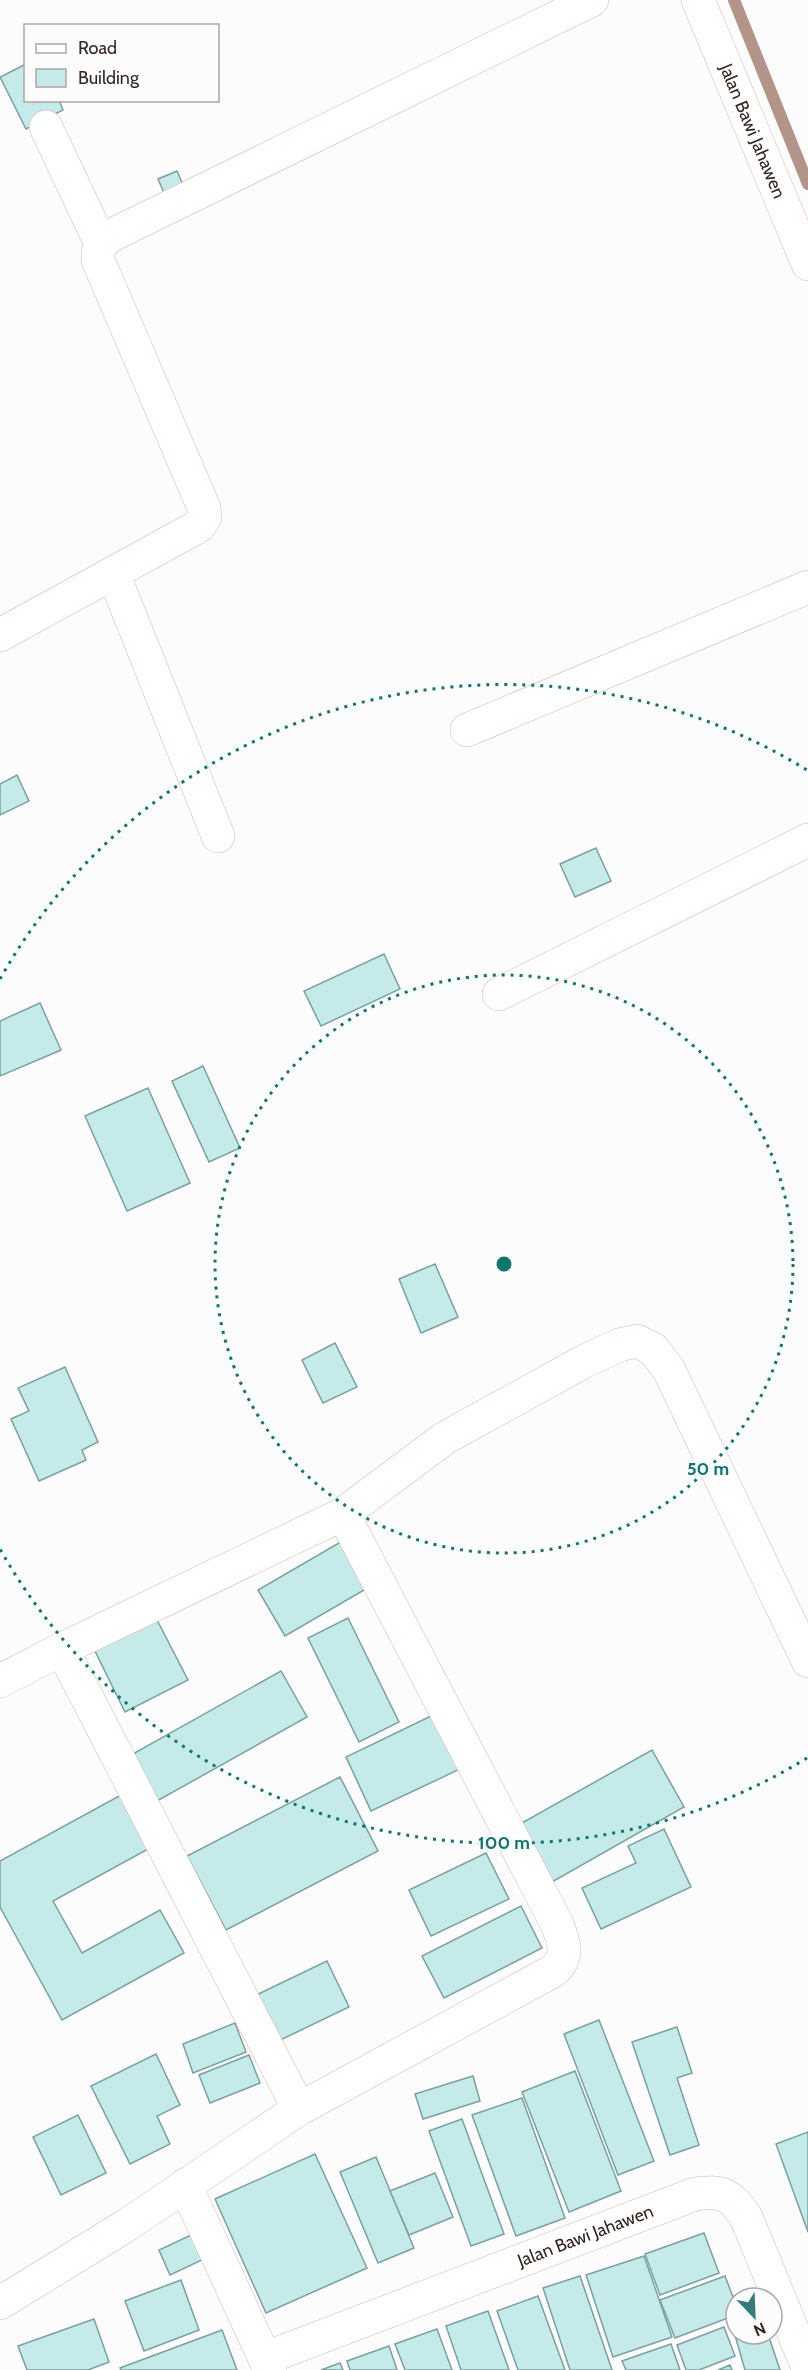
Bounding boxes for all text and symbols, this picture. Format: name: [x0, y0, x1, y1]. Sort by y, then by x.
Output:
legend: [24, 24, 219, 102]
text: Road: [78, 37, 117, 59]
street label: Jalan Bawi Jahawen: [714, 60, 790, 202]
text: Building: [78, 67, 140, 89]
centre of rings: [494, 1254, 514, 1274]
text: 50 m: [687, 1458, 729, 1480]
text: 100 m: [478, 1832, 530, 1854]
street label: Jalan Bawi Jahawen: [513, 2200, 656, 2272]
north arrow: [724, 2286, 784, 2346]
text: N: [751, 2318, 769, 2340]

